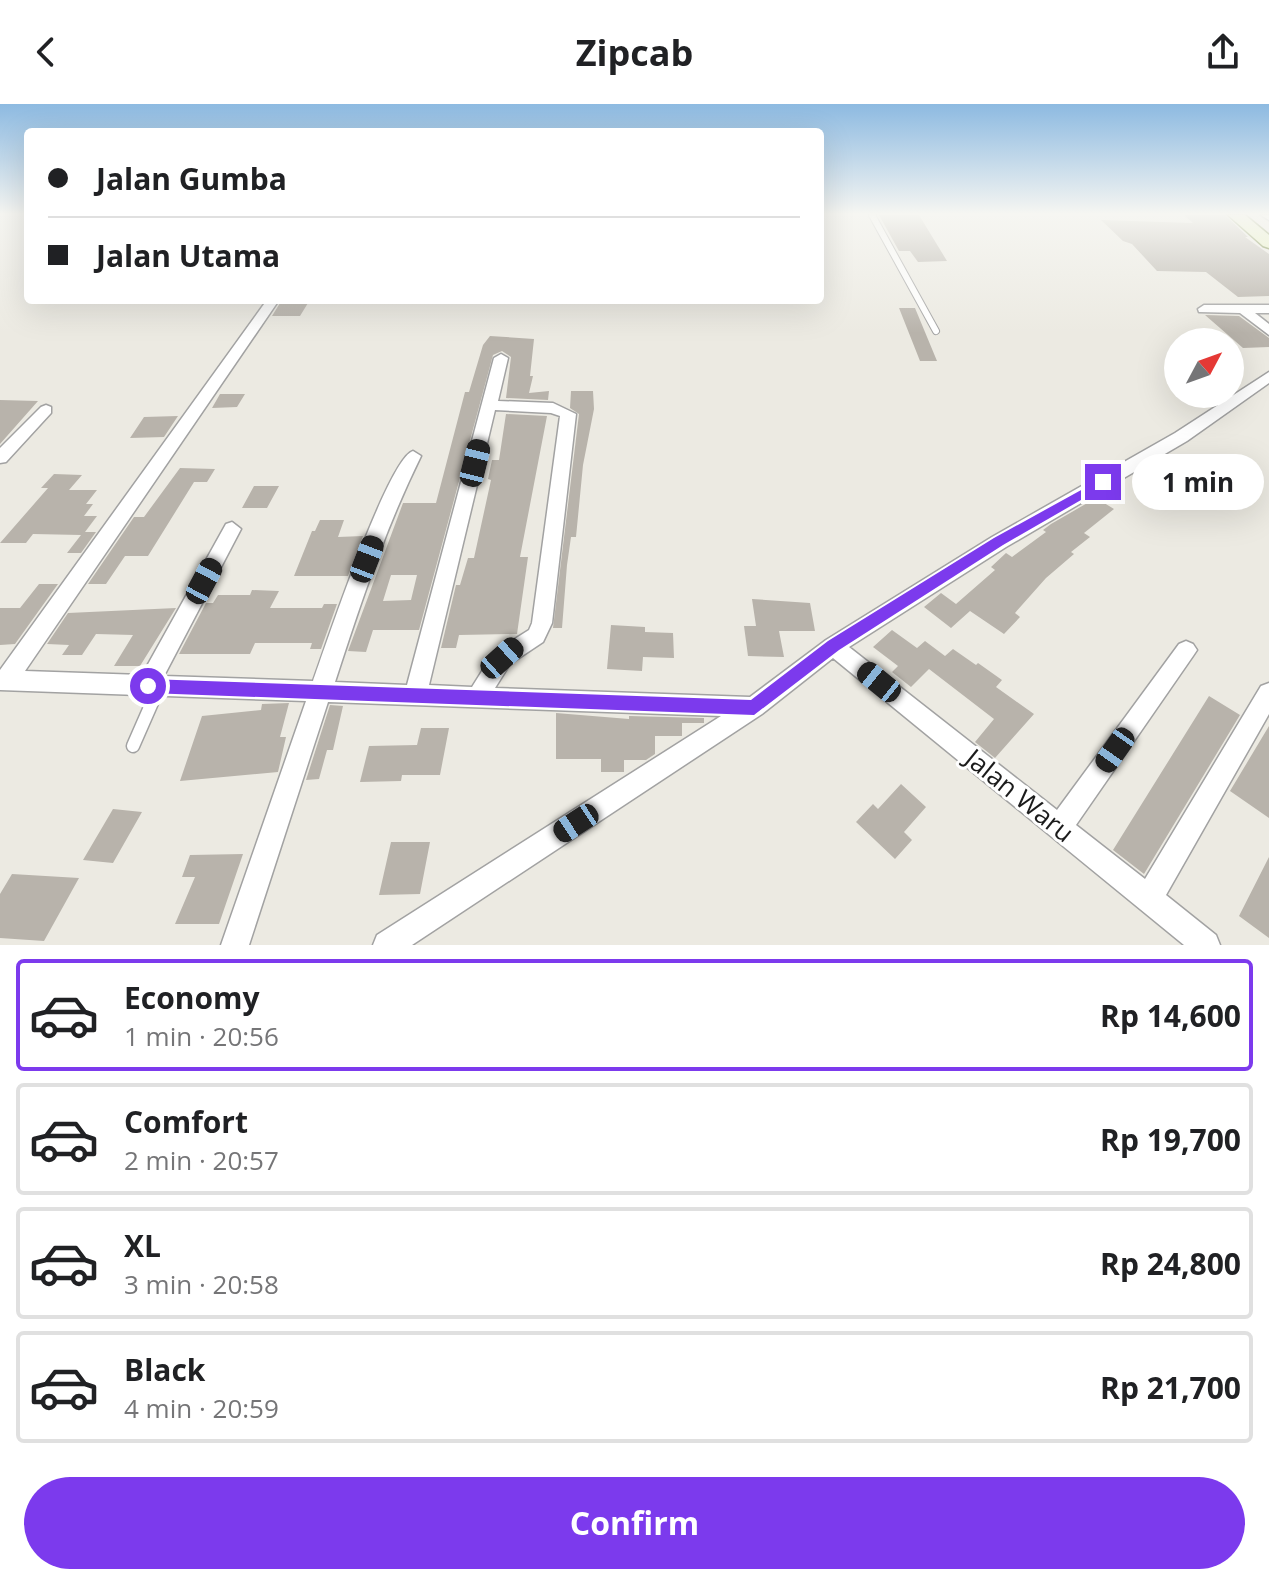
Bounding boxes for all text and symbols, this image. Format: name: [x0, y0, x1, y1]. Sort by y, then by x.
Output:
text: Zipcab: [576, 28, 693, 77]
icon: back: [24, 30, 68, 74]
icon: share: [1201, 30, 1245, 74]
text: Jalan Gumba: [96, 158, 287, 199]
text: Jalan Utama: [96, 235, 280, 276]
north arrow: [1164, 328, 1244, 408]
map controls: [1164, 328, 1244, 408]
car: [458, 437, 492, 489]
callout: 1 min: [1131, 454, 1263, 510]
route end: [1085, 464, 1121, 500]
text: 1 min: [1162, 464, 1234, 500]
car: [347, 532, 387, 586]
car: [182, 554, 226, 608]
car: [476, 633, 528, 683]
car: [853, 658, 905, 706]
route start: [130, 668, 166, 704]
car: [1091, 723, 1139, 777]
street label: Jalan Waru: [956, 738, 1082, 850]
car: [549, 800, 603, 846]
text: Economy: [124, 977, 260, 1018]
icon: car: [28, 979, 100, 1051]
text: Rp 14,600: [1100, 995, 1241, 1036]
text: 1 min · 20:56: [124, 1018, 279, 1054]
text: Comfort: [124, 1101, 248, 1142]
icon: car: [28, 1103, 100, 1175]
text: Rp 19,700: [1100, 1119, 1241, 1160]
text: 2 min · 20:57: [124, 1142, 279, 1178]
text: XL: [124, 1225, 161, 1266]
icon: car: [28, 1227, 100, 1299]
text: Rp 24,800: [1100, 1243, 1241, 1284]
text: 3 min · 20:58: [124, 1266, 279, 1302]
text: Black: [124, 1349, 205, 1390]
icon: car: [28, 1351, 100, 1423]
text: Rp 21,700: [1100, 1367, 1241, 1408]
text: 4 min · 20:59: [124, 1390, 279, 1426]
button: Confirm: [24, 1477, 1245, 1569]

